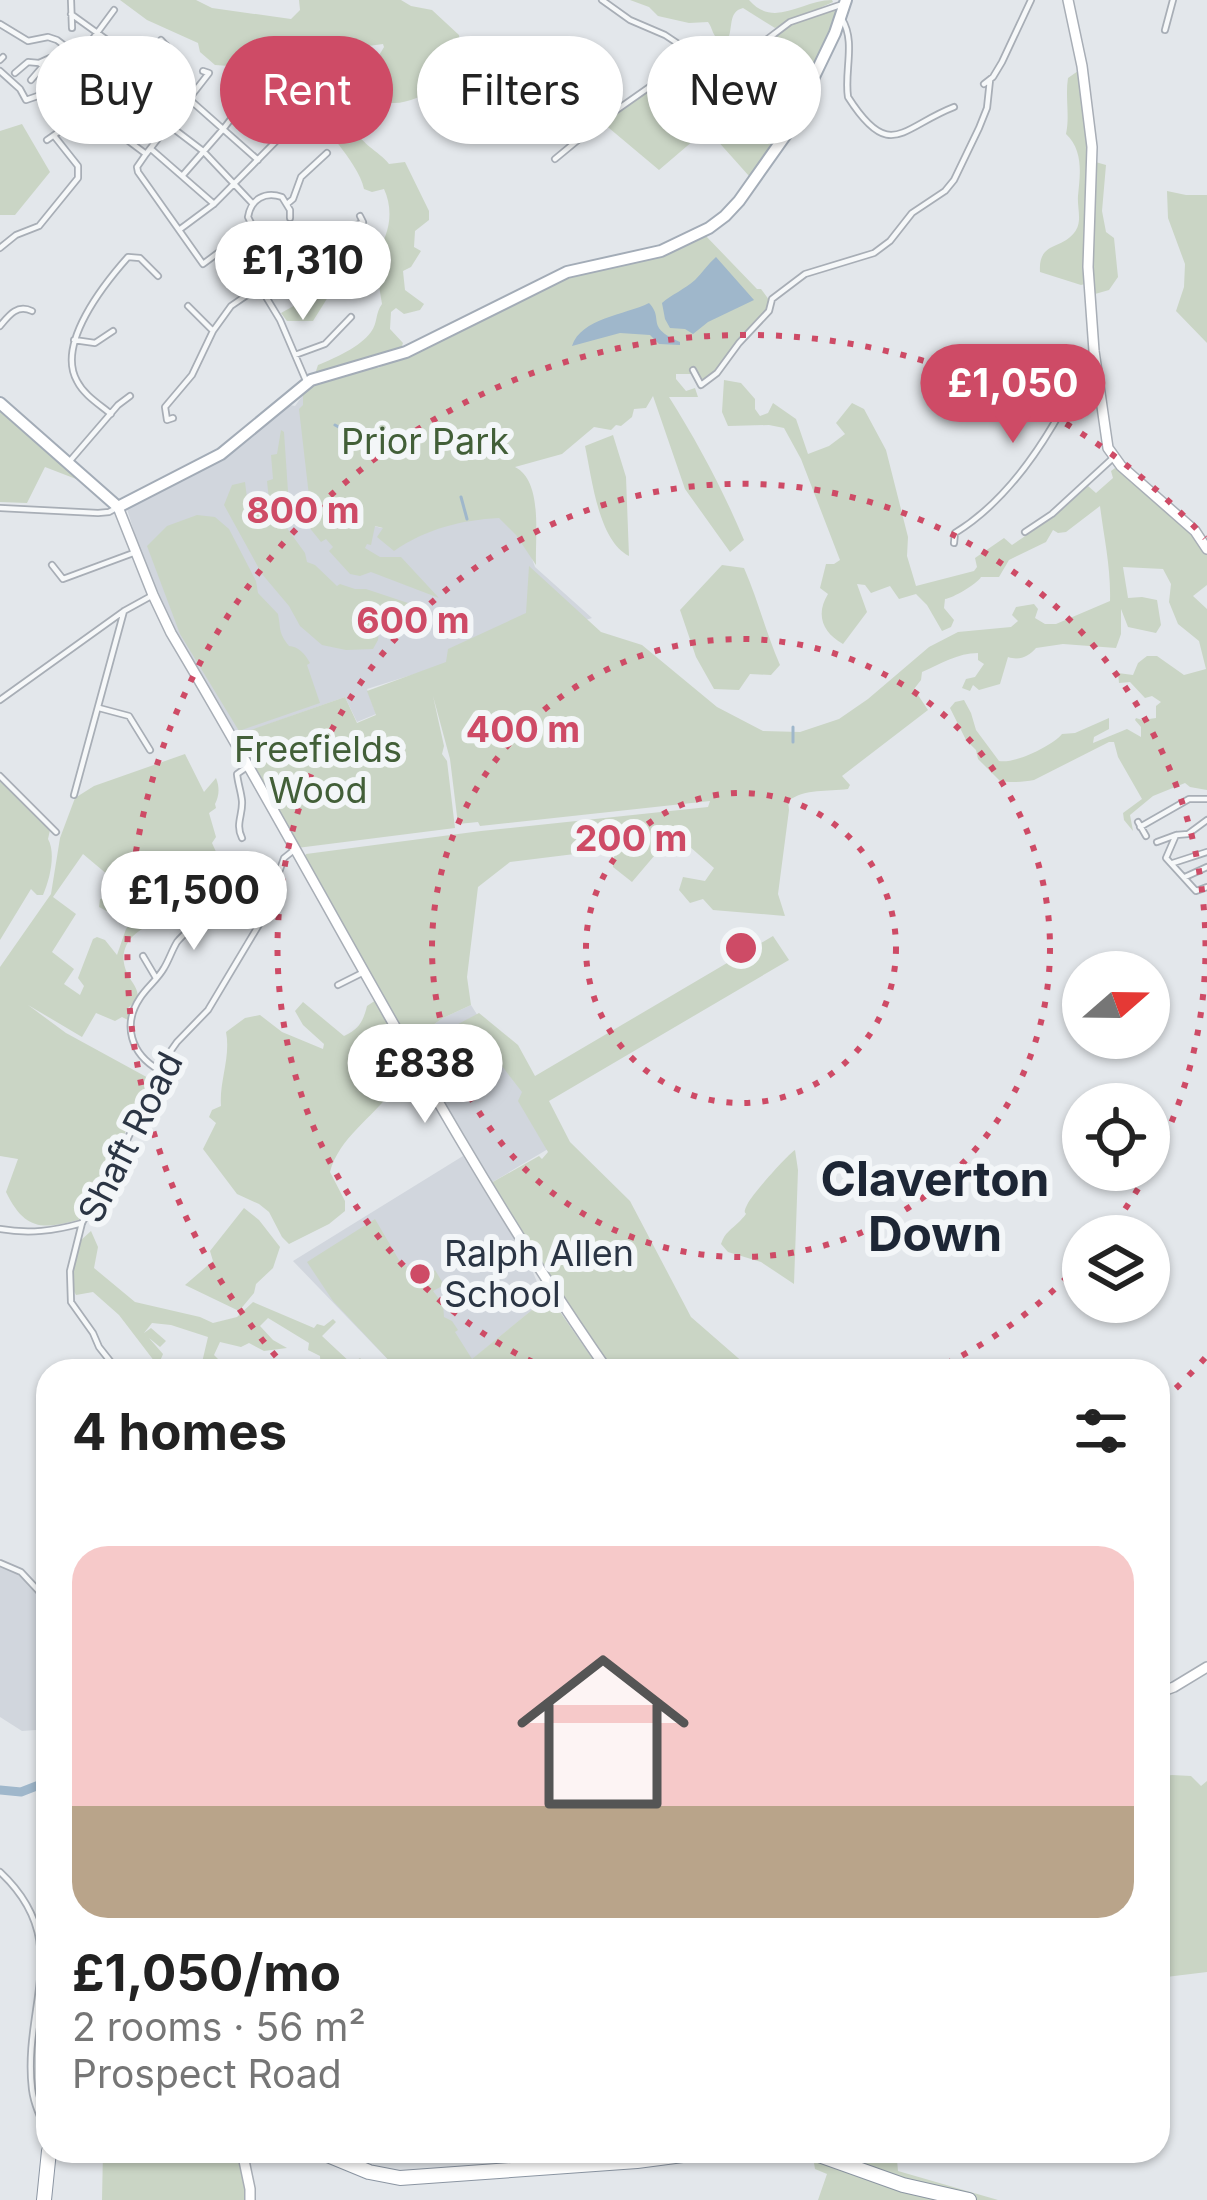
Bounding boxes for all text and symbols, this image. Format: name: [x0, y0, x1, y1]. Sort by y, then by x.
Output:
chip: Buy: [36, 36, 196, 144]
chip: Rent: [220, 36, 393, 144]
chip: Filters: [417, 36, 623, 144]
chip: New: [647, 36, 821, 144]
pin: £1,310: [205, 221, 401, 323]
text: £1,310: [242, 236, 364, 283]
pin: £1,050: [915, 344, 1111, 446]
text: £1,050: [947, 359, 1079, 406]
park label: Prior Park: [341, 419, 509, 463]
text: 800 m: [246, 488, 360, 532]
text: 600 m: [356, 598, 470, 642]
text: 400 m: [466, 707, 580, 751]
park label: Freefields Wood: [234, 727, 402, 812]
text: 200 m: [575, 816, 687, 860]
pin: £1,500: [96, 851, 292, 953]
text: £1,500: [128, 866, 260, 913]
centre of rings: [720, 927, 762, 969]
north arrow: [1062, 951, 1170, 1059]
map controls: [1062, 951, 1170, 1323]
pin: £838: [354, 1024, 496, 1126]
text: £838: [375, 1039, 475, 1086]
street label: Shaft Road: [68, 1044, 192, 1230]
button: locate: [1062, 1083, 1170, 1191]
district label: Claverton Down: [821, 1149, 1049, 1263]
button: layers: [1062, 1215, 1170, 1323]
place label: Ralph Allen School: [444, 1231, 634, 1316]
marker: Ralph Allen School: [407, 1261, 433, 1287]
icon: filters: [1068, 1398, 1134, 1464]
text: 4 homes: [72, 1401, 287, 1462]
icon: home: [495, 1624, 711, 1840]
text: £1,050/mo: [72, 1942, 341, 2003]
text: 2 rooms · 56 m²: [72, 2003, 366, 2050]
text: Prospect Road: [72, 2050, 342, 2097]

